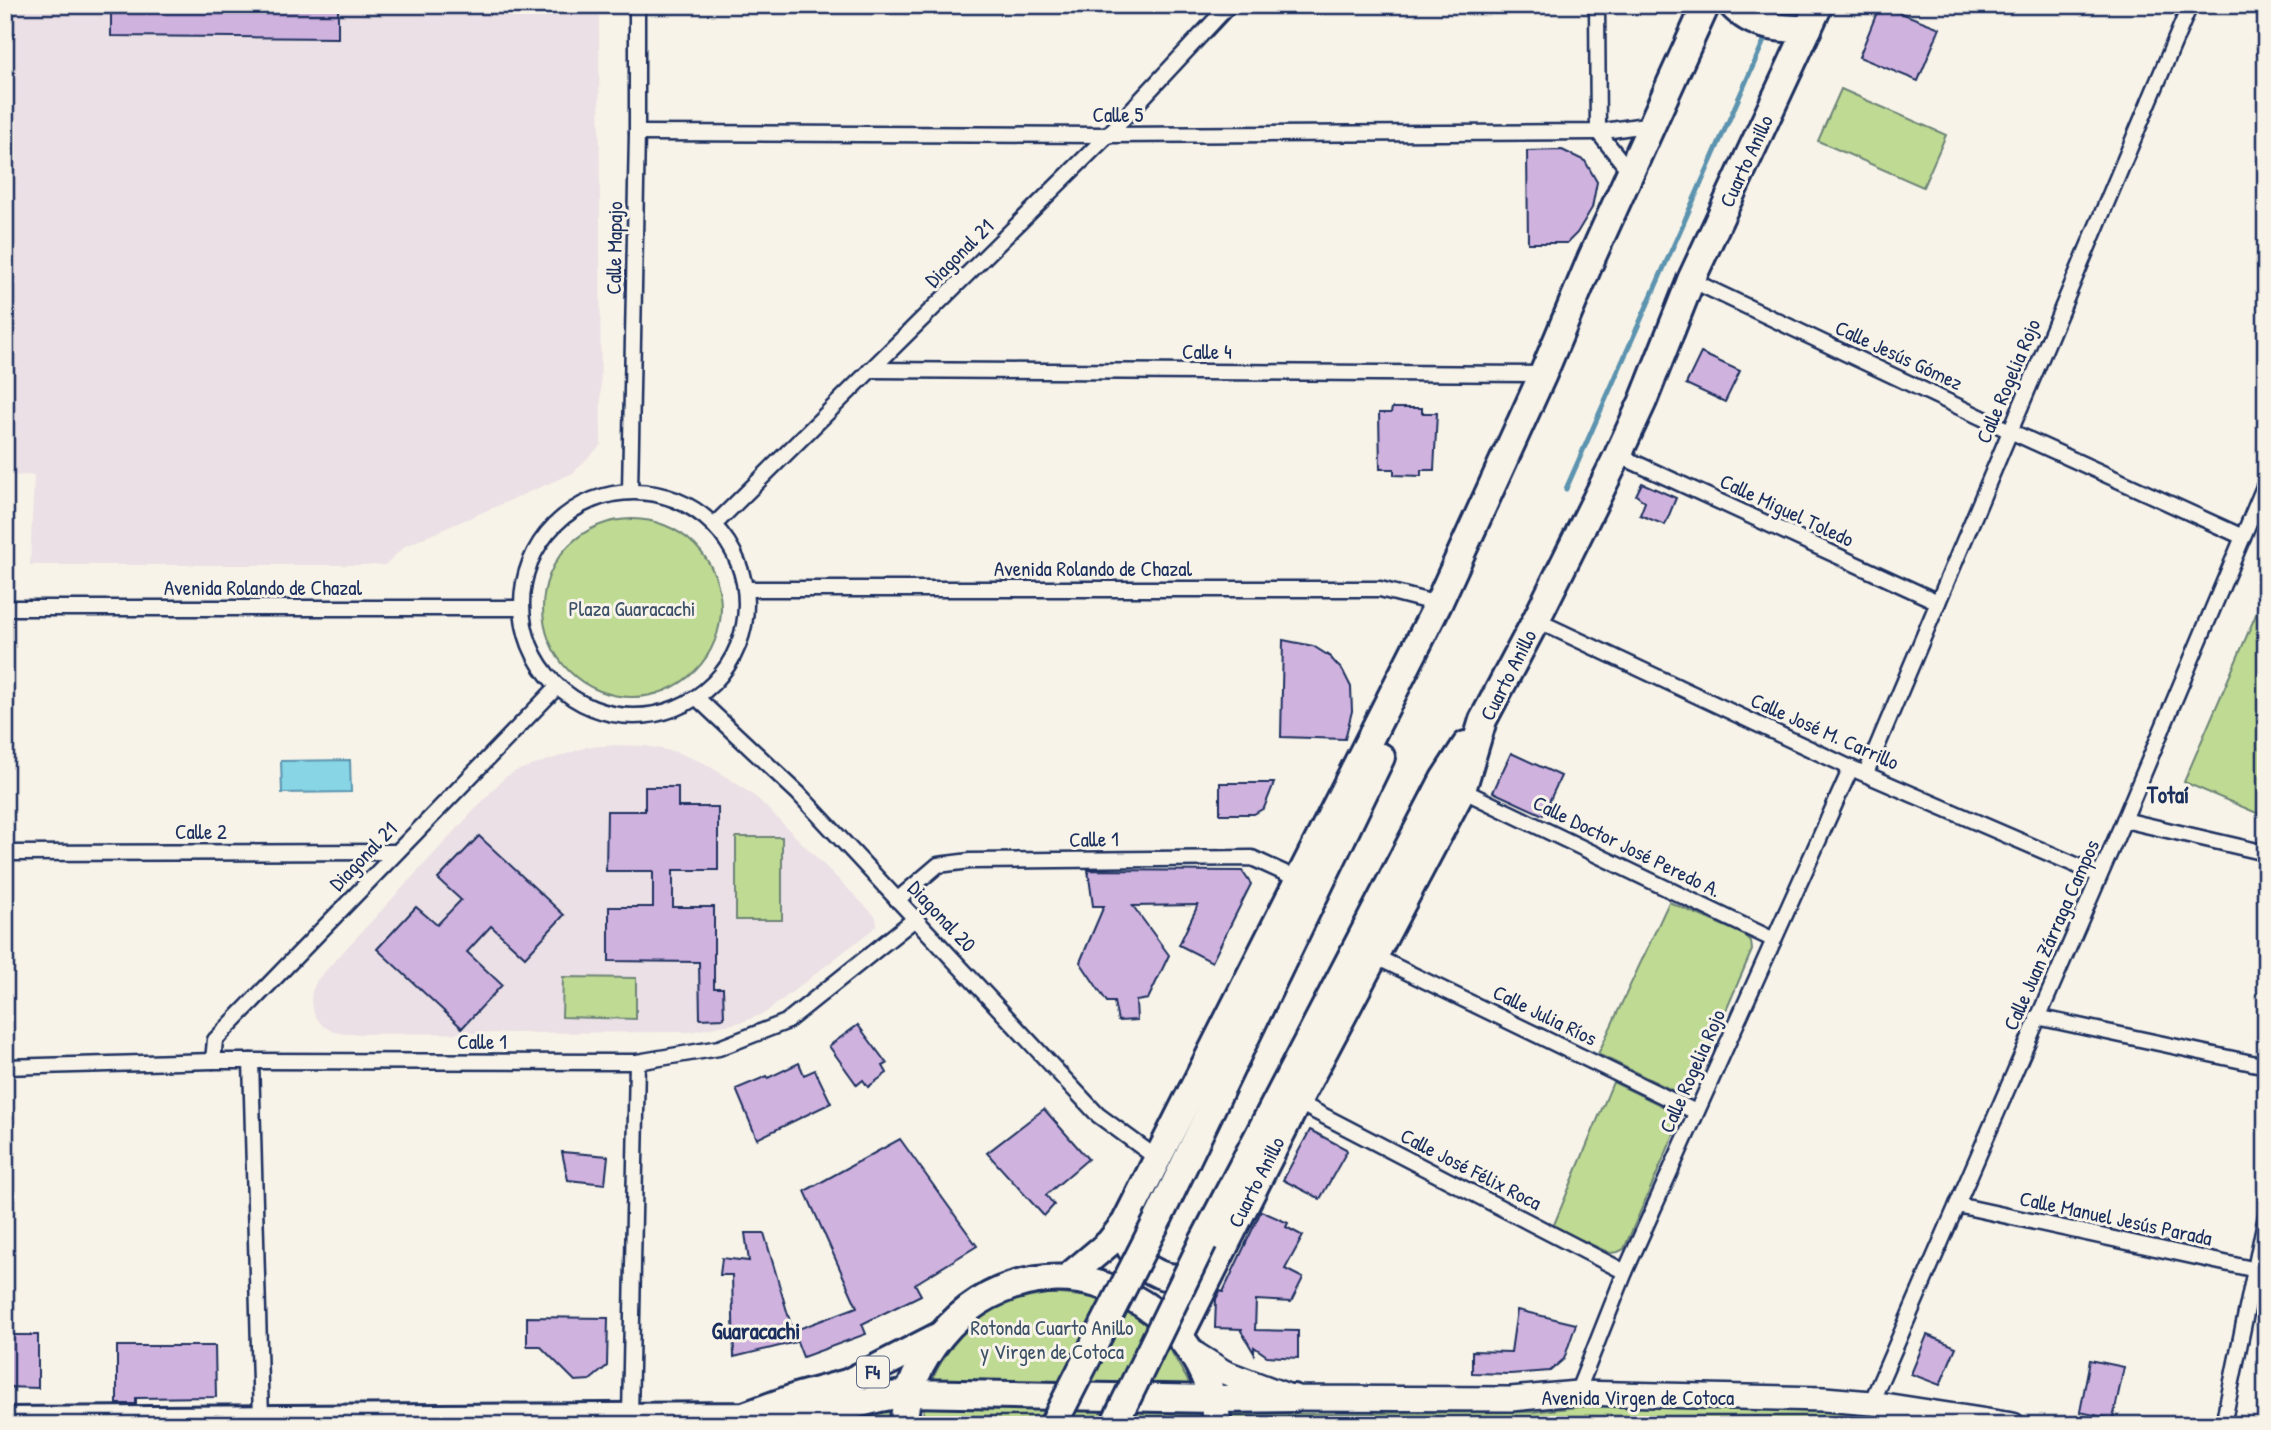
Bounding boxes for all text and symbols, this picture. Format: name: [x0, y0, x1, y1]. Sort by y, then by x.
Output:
street label: Calle 5: [1093, 100, 1144, 129]
street label: Cuarto Anillo: [1712, 110, 1780, 212]
street label: Calle Mapajo: [599, 201, 629, 295]
street label: Diagonal 21: [918, 212, 1000, 294]
street label: Calle Jesús Gómez: [1830, 313, 1968, 397]
street label: Calle Rogelia Rojo: [1969, 314, 2047, 448]
street label: Calle 4: [1182, 337, 1232, 366]
street label: Calle Miguel Toledo: [1715, 466, 1859, 554]
street label: Avenida Rolando de Chazal: [994, 554, 1192, 583]
street label: Avenida Rolando de Chazal: [164, 573, 362, 602]
park label: Plaza Guaracachi: [568, 594, 696, 623]
street label: Cuarto Anillo: [1473, 624, 1543, 726]
street label: Calle José M. Carrillo: [1746, 685, 1904, 777]
district label: Totaí: [2146, 779, 2189, 810]
street label: Calle Doctor José Peredo A.: [1528, 788, 1726, 904]
street label: Diagonal 21: [323, 815, 403, 897]
street label: Calle 2: [175, 817, 227, 846]
street label: Calle 1: [1069, 824, 1119, 854]
street label: Calle Juan Zárraga Campos: [1996, 835, 2106, 1035]
street label: Diagonal 20: [901, 874, 983, 958]
street label: Calle Julia Ríos: [1488, 977, 1602, 1053]
street label: Calle Rogelia Rojo: [1652, 1005, 1732, 1137]
street label: Calle 1: [457, 1027, 507, 1056]
street label: Calle José Félix Roca: [1396, 1121, 1546, 1217]
street label: Cuarto Anillo: [1221, 1131, 1291, 1233]
street label: Calle Manuel Jesús Parada: [2017, 1183, 2215, 1253]
park label: Rotonda Cuarto Anillo y Virgen de Cotoca: [970, 1313, 1134, 1366]
district label: Guaracachi: [712, 1315, 800, 1346]
road number: F4: [857, 1356, 889, 1388]
street label: Avenida Virgen de Cotoca: [1542, 1383, 1734, 1412]

